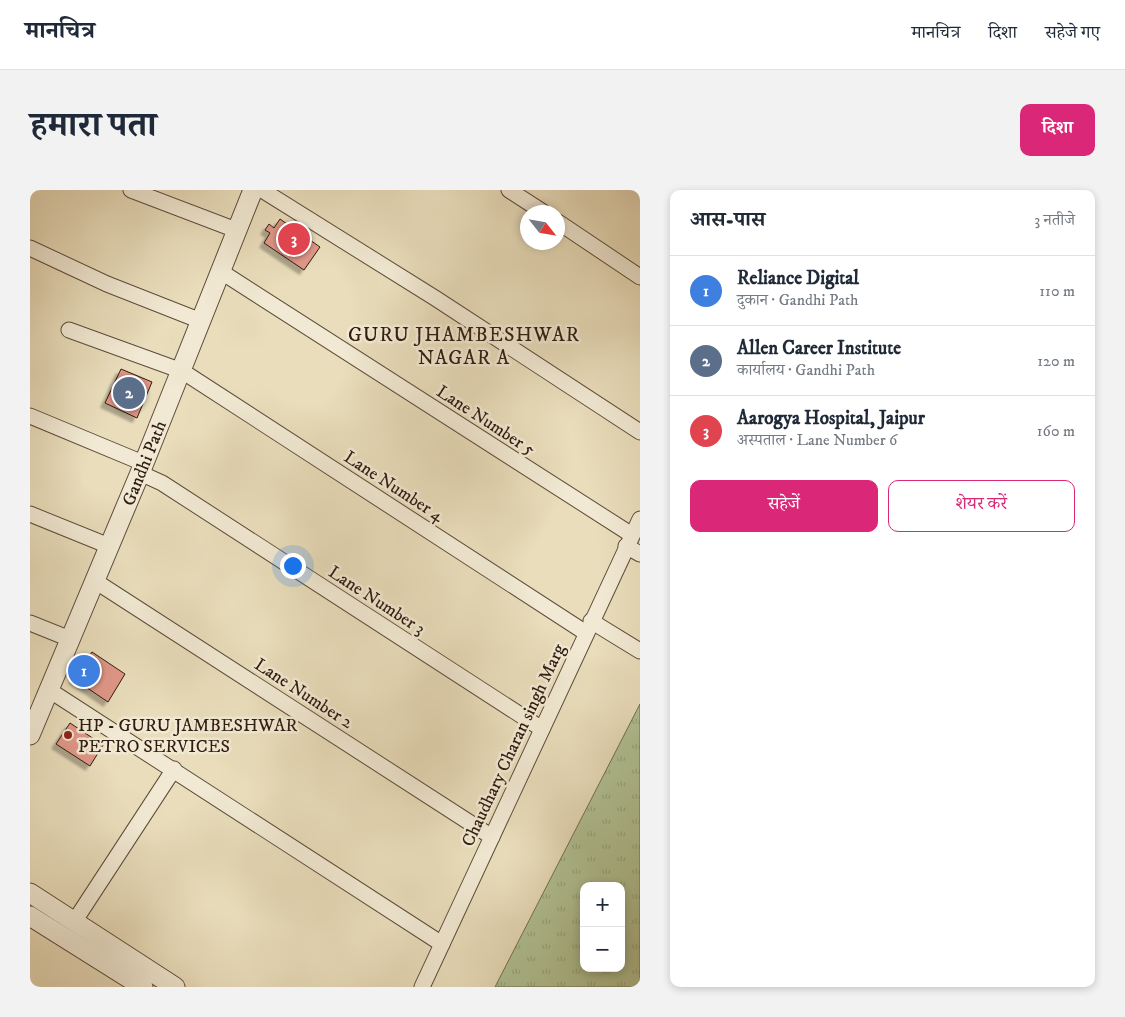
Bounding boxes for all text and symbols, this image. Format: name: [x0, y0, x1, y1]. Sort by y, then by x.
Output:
text: मानचित्र: [25, 16, 95, 46]
text: मानचित्र: [912, 22, 960, 44]
text: दिशा: [988, 22, 1017, 44]
text: सहेजे गए: [1045, 22, 1100, 44]
text: हमारा पता: [30, 104, 157, 148]
button: दिशा: [1020, 104, 1095, 156]
north arrow: [520, 205, 565, 250]
text: आस-पास: [690, 207, 765, 233]
text: 3 नतीजे: [1034, 210, 1075, 230]
pin: 3: [278, 220, 310, 258]
text: Reliance Digital: [737, 267, 859, 290]
text: 1: [703, 281, 709, 301]
text: 110 m: [1039, 281, 1075, 301]
text: दुकान · Gandhi Path: [737, 290, 858, 310]
district label: GURU JHAMBESHWAR NAGAR A: [348, 323, 580, 371]
text: Allen Career Institute: [737, 337, 901, 360]
text: 2: [702, 351, 710, 371]
text: 120 m: [1037, 351, 1075, 371]
text: कार्यालय · Gandhi Path: [737, 360, 875, 380]
pin: 2: [113, 374, 145, 412]
street label: Lane Number 5: [432, 381, 539, 461]
text: Aarogya Hospital, Jaipur: [737, 407, 925, 430]
street label: Gandhi Path: [118, 417, 172, 509]
text: 3: [703, 421, 709, 441]
text: 160 m: [1037, 421, 1075, 441]
text: अस्पताल · Lane Number 6: [737, 430, 897, 450]
street label: Lane Number 4: [339, 446, 448, 528]
button: सहेजें: [690, 480, 878, 532]
button: शेयर करें: [888, 480, 1075, 532]
your location: [280, 553, 306, 579]
street label: Lane Number 3: [324, 561, 429, 640]
street label: Chaudhary Charan singh Marg: [457, 640, 571, 850]
pin: 1: [68, 652, 100, 690]
street label: Lane Number 2: [250, 654, 357, 734]
place label: HP - GURU JAMBESHWAR PETRO SERVICES: [78, 715, 297, 758]
marker: HP - GURU JAMBESHWAR PETRO SERVICES: [62, 729, 74, 741]
map controls: [580, 882, 625, 972]
button: +: [580, 882, 625, 927]
button: −: [580, 927, 625, 972]

